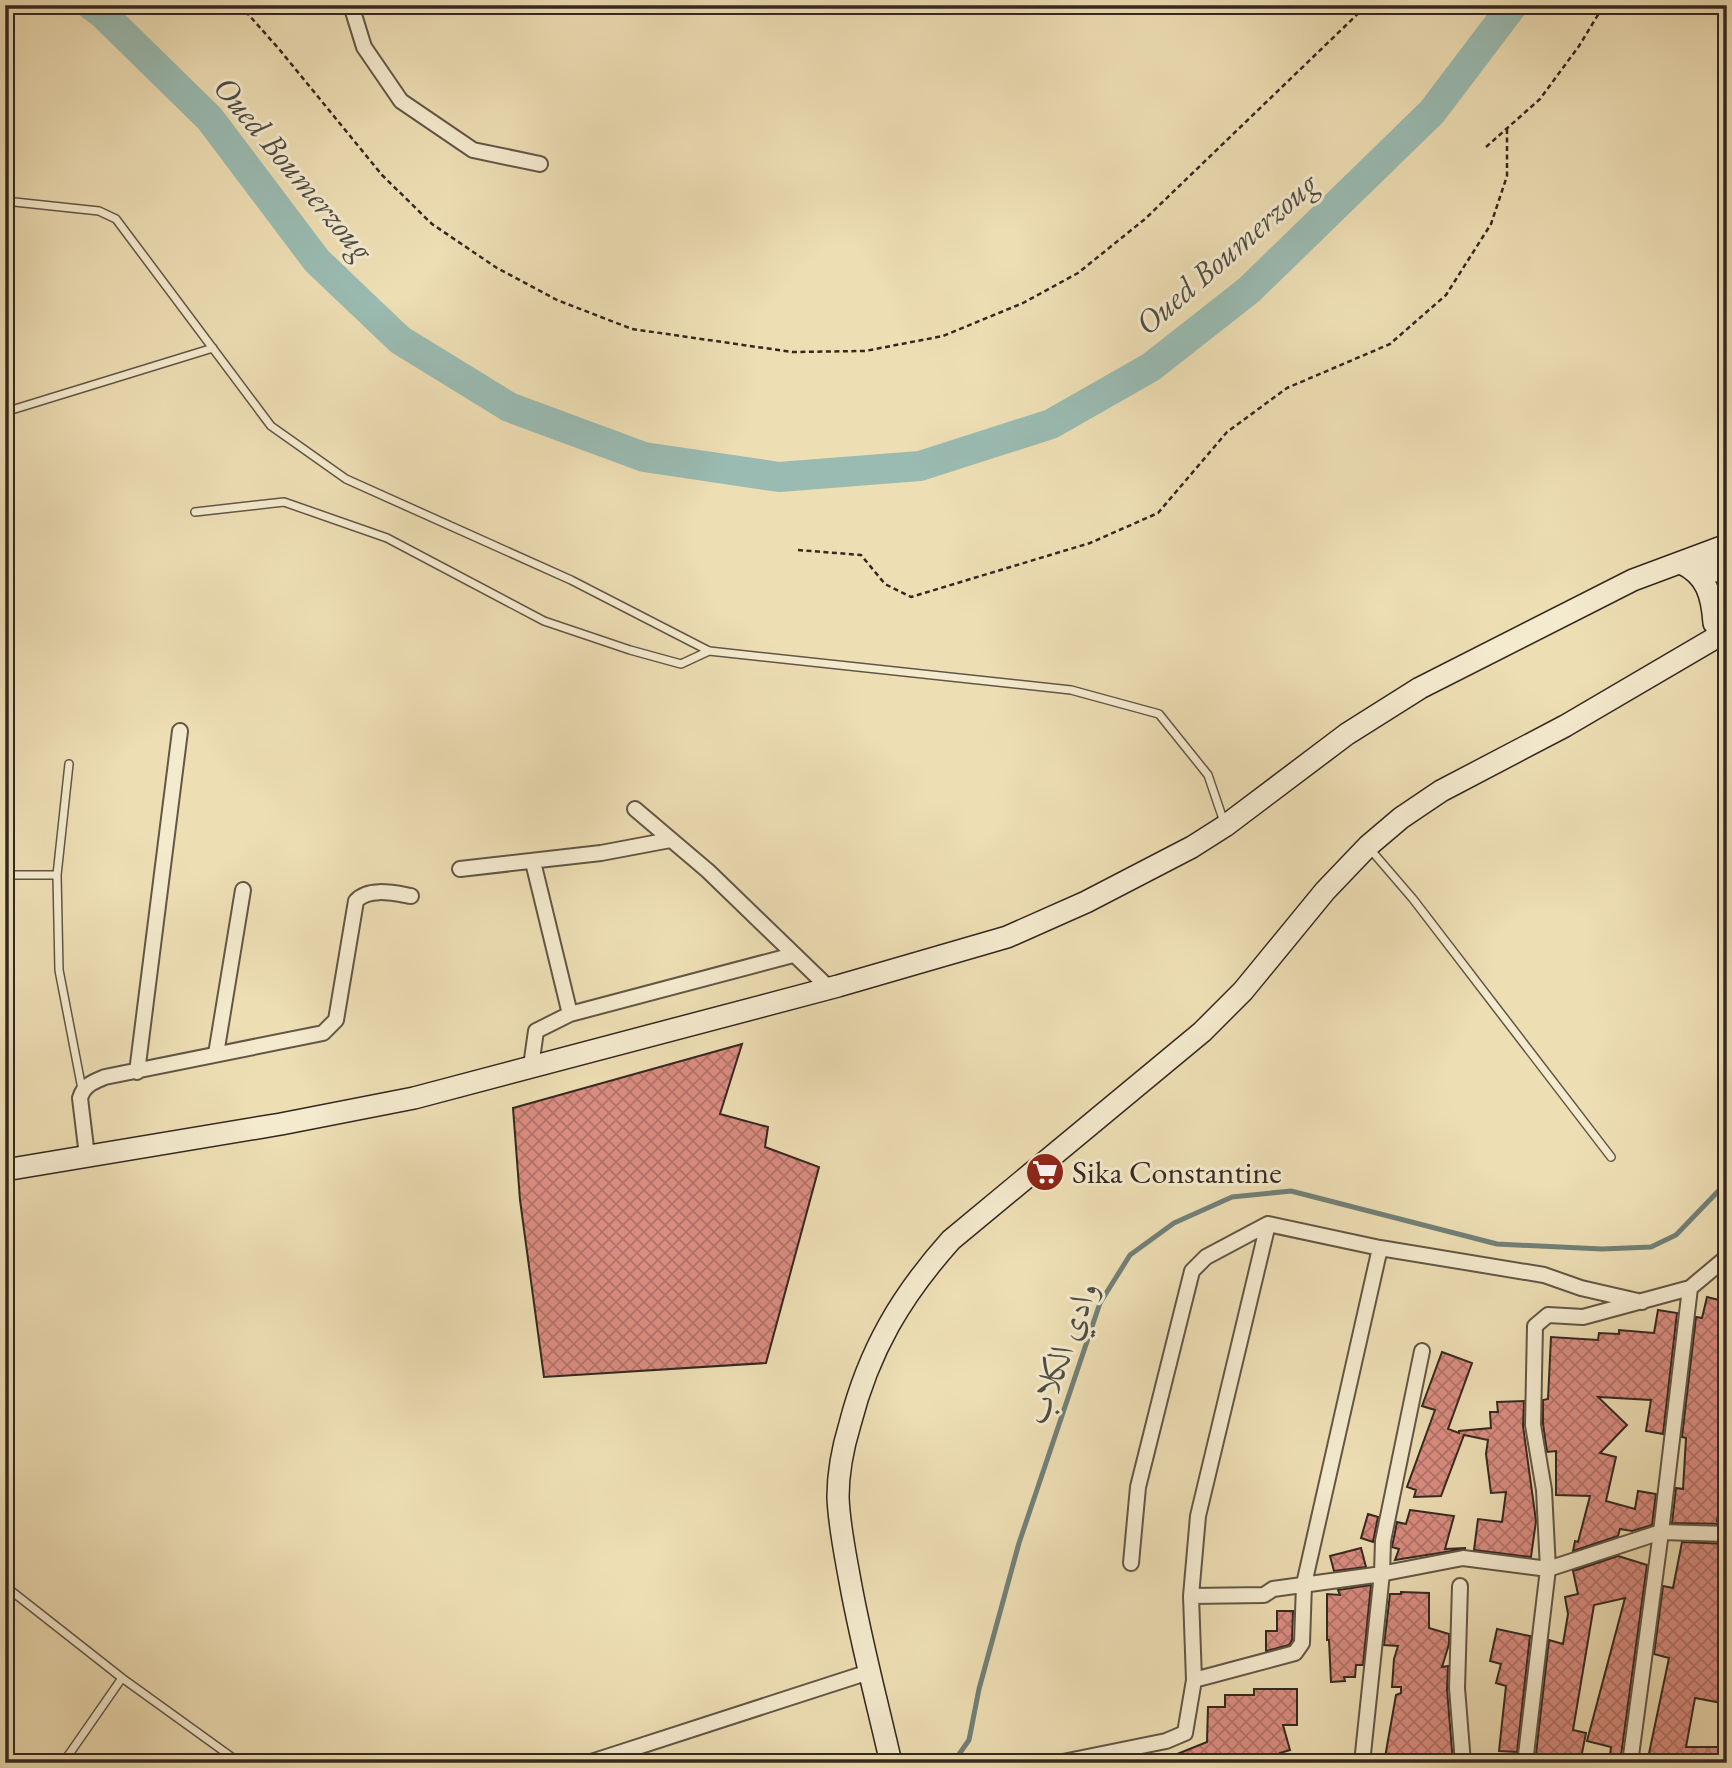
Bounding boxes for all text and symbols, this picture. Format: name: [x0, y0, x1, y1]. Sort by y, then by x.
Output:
water label: Oued Boumerzoug: [204, 67, 385, 270]
water label: Oued Boumerzoug: [1126, 161, 1327, 344]
supermarket icon: Sika Constantine: [1024, 1151, 1066, 1193]
place label: Sika Constantine: [1072, 1151, 1282, 1193]
water label: وادي الكلاب: [1014, 1274, 1113, 1431]

